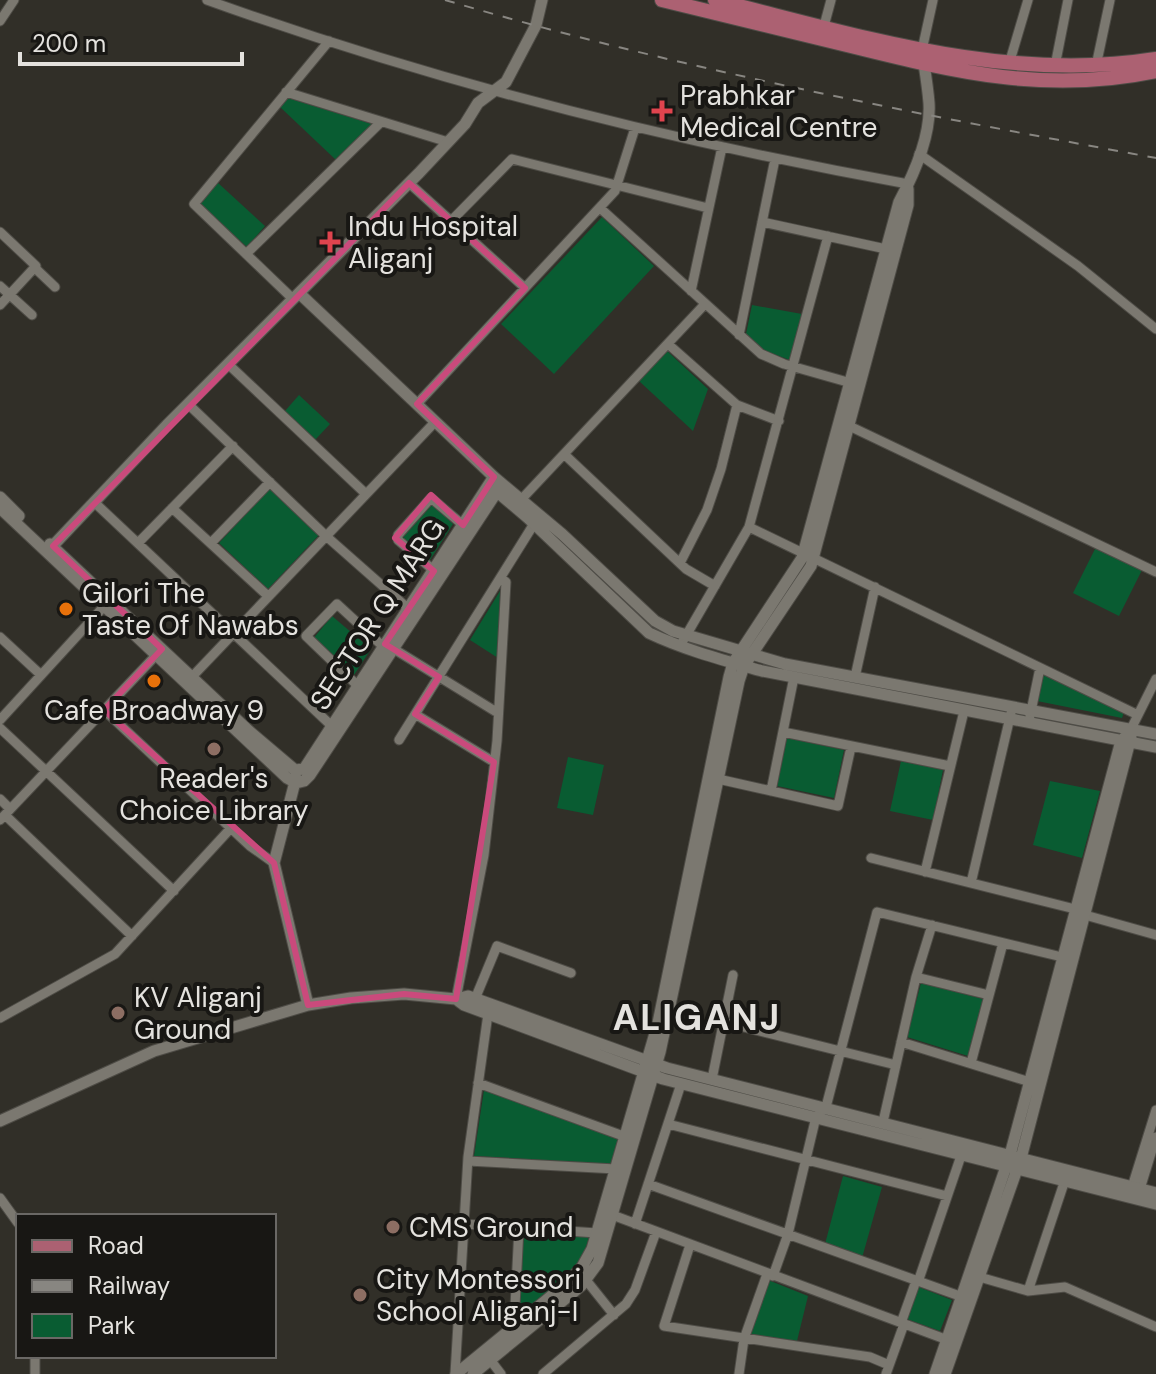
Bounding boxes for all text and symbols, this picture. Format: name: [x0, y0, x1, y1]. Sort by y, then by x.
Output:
scale bar: [20, 16, 242, 66]
text: 200 m: [32, 28, 106, 59]
place label: Prabhkar Medical Centre: [680, 77, 877, 146]
marker: Prabhkar Medical Centre: [651, 100, 673, 122]
place label: Indu Hospital Aliganj: [348, 208, 518, 277]
marker: Indu Hospital Aliganj: [319, 231, 341, 253]
street label: SECTOR Q MARG: [302, 511, 453, 717]
place label: Gilori The Taste Of Nawabs: [82, 575, 299, 644]
marker: Gilori The Taste Of Nawabs: [57, 600, 75, 618]
marker: Cafe Broadway 9: [145, 672, 163, 690]
place label: Cafe Broadway 9: [44, 692, 264, 729]
marker: Reader's Choice Library: [205, 740, 223, 758]
place label: Reader's Choice Library: [119, 760, 309, 829]
place label: KV Aliganj Ground: [134, 979, 262, 1048]
district label: ALIGANJ: [613, 994, 781, 1041]
marker: KV Aliganj Ground: [109, 1004, 127, 1022]
place label: CMS Ground: [409, 1209, 574, 1246]
legend: [16, 1214, 276, 1358]
marker: CMS Ground: [384, 1218, 402, 1236]
text: Road: [88, 1230, 144, 1261]
place label: City Montessori School Aliganj-I: [376, 1261, 581, 1330]
text: Railway: [88, 1270, 170, 1301]
marker: City Montessori School Aliganj-I: [351, 1286, 369, 1304]
text: Park: [88, 1310, 135, 1341]

